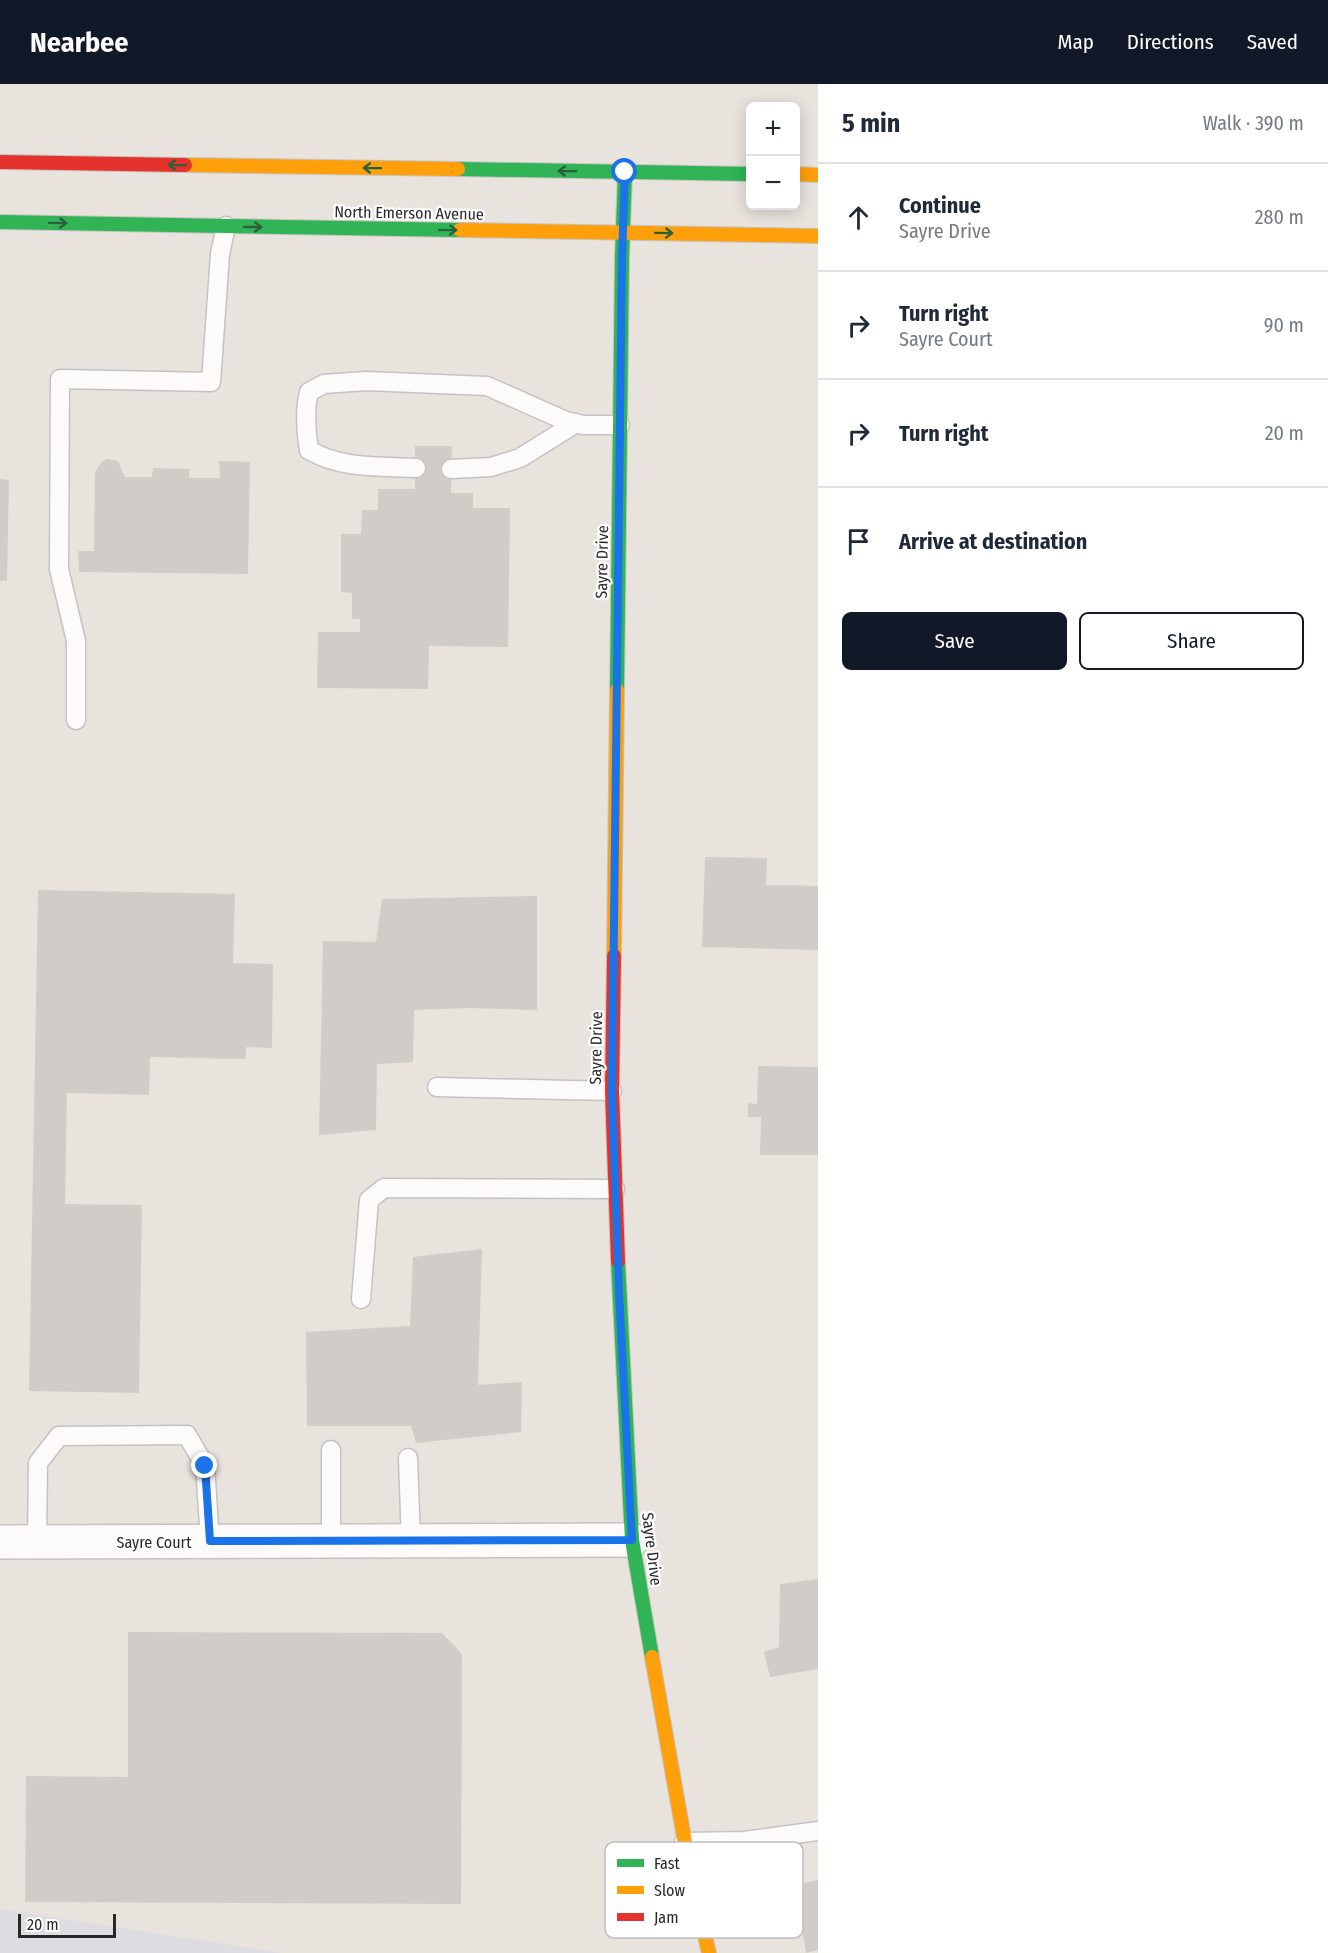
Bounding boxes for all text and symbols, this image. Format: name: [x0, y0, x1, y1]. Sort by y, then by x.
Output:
text: Nearbee: [30, 26, 129, 59]
text: Map: [1057, 29, 1094, 55]
text: Directions: [1127, 29, 1214, 55]
text: Saved: [1247, 29, 1298, 55]
map controls: [746, 102, 800, 210]
button: +: [746, 102, 800, 156]
text: 5 min: [842, 108, 900, 139]
text: Walk · 390 m: [1203, 111, 1304, 135]
button: −: [746, 156, 800, 210]
route start: [611, 158, 637, 184]
one-way arrow: [167, 159, 187, 170]
one-way arrow: [362, 162, 382, 174]
one-way arrow: [557, 165, 577, 177]
text: Continue: [899, 192, 981, 219]
icon: ahead: [842, 201, 875, 234]
street label: North Emerson Avenue: [334, 202, 484, 224]
text: 280 m: [1255, 205, 1304, 229]
one-way arrow: [48, 217, 68, 229]
text: Sayre Drive: [899, 219, 991, 243]
one-way arrow: [243, 221, 263, 233]
one-way arrow: [438, 224, 458, 236]
one-way arrow: [654, 228, 674, 239]
text: Turn right: [899, 300, 988, 327]
icon: right: [842, 309, 875, 342]
text: 90 m: [1264, 313, 1304, 337]
text: Sayre Court: [899, 327, 993, 351]
icon: right: [842, 417, 875, 450]
text: Turn right: [899, 420, 988, 447]
text: 20 m: [1265, 421, 1304, 445]
street label: Sayre Drive: [592, 525, 612, 599]
icon: arrive: [842, 525, 875, 558]
text: Arrive at destination: [899, 528, 1087, 555]
button: Save: [842, 612, 1067, 670]
button: Share: [1079, 612, 1304, 670]
street label: Sayre Drive: [586, 1011, 606, 1085]
route end: [191, 1452, 217, 1478]
street label: Sayre Drive: [638, 1511, 666, 1587]
street label: Sayre Court: [117, 1533, 192, 1552]
legend: [605, 1842, 803, 1938]
text: Fast: [654, 1854, 681, 1873]
text: Slow: [654, 1881, 685, 1900]
text: Jam: [654, 1908, 679, 1927]
scale bar: [18, 1911, 116, 1938]
text: 20 m: [27, 1915, 58, 1934]

